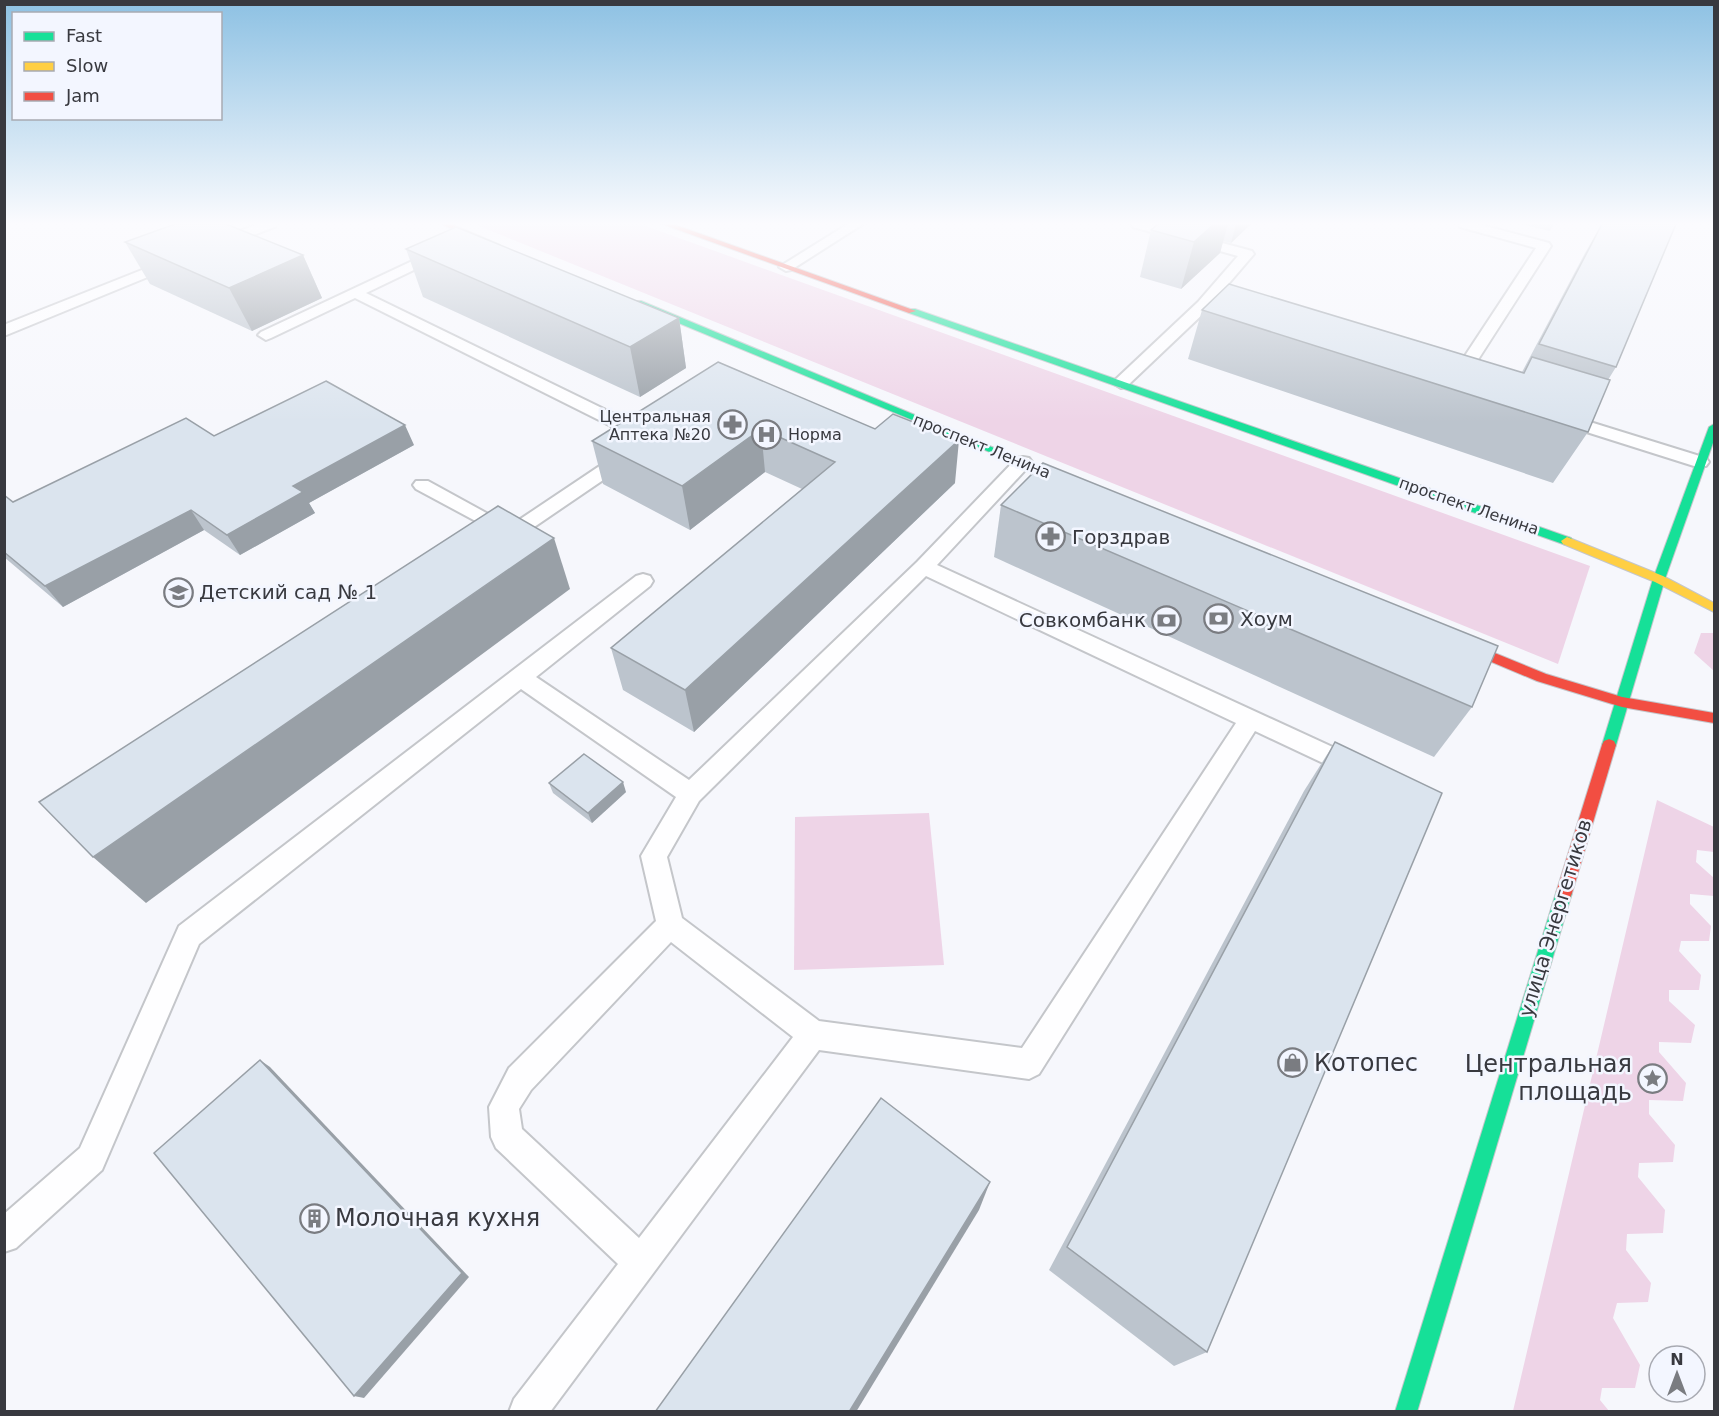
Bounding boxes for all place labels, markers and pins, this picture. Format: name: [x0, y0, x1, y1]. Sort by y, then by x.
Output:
place label: Центральная Аптека №20: [599, 407, 711, 444]
pharmacy icon: Центральная Аптека №20: [716, 409, 748, 441]
hospital icon: Норма: [751, 418, 783, 450]
place label: Норма: [788, 425, 842, 444]
pharmacy icon: Горздрав: [1035, 521, 1067, 553]
place label: Горздрав: [1072, 525, 1170, 549]
school or university icon: Детский сад № 1: [162, 576, 194, 608]
place label: Детский сад № 1: [199, 580, 377, 604]
bank icon: Хоум: [1203, 603, 1235, 635]
bank icon: Совкомбанк: [1151, 604, 1183, 636]
place label: Хоум: [1240, 607, 1293, 631]
place label: Совкомбанк: [1019, 608, 1146, 632]
shop icon: Котопес: [1277, 1047, 1309, 1079]
place label: Котопес: [1314, 1049, 1418, 1077]
place label: Центральная площадь: [1465, 1050, 1632, 1106]
place icon: Центральная площадь: [1637, 1062, 1669, 1094]
building icon: Молочная кухня: [298, 1202, 330, 1234]
place label: Молочная кухня: [335, 1204, 540, 1232]

